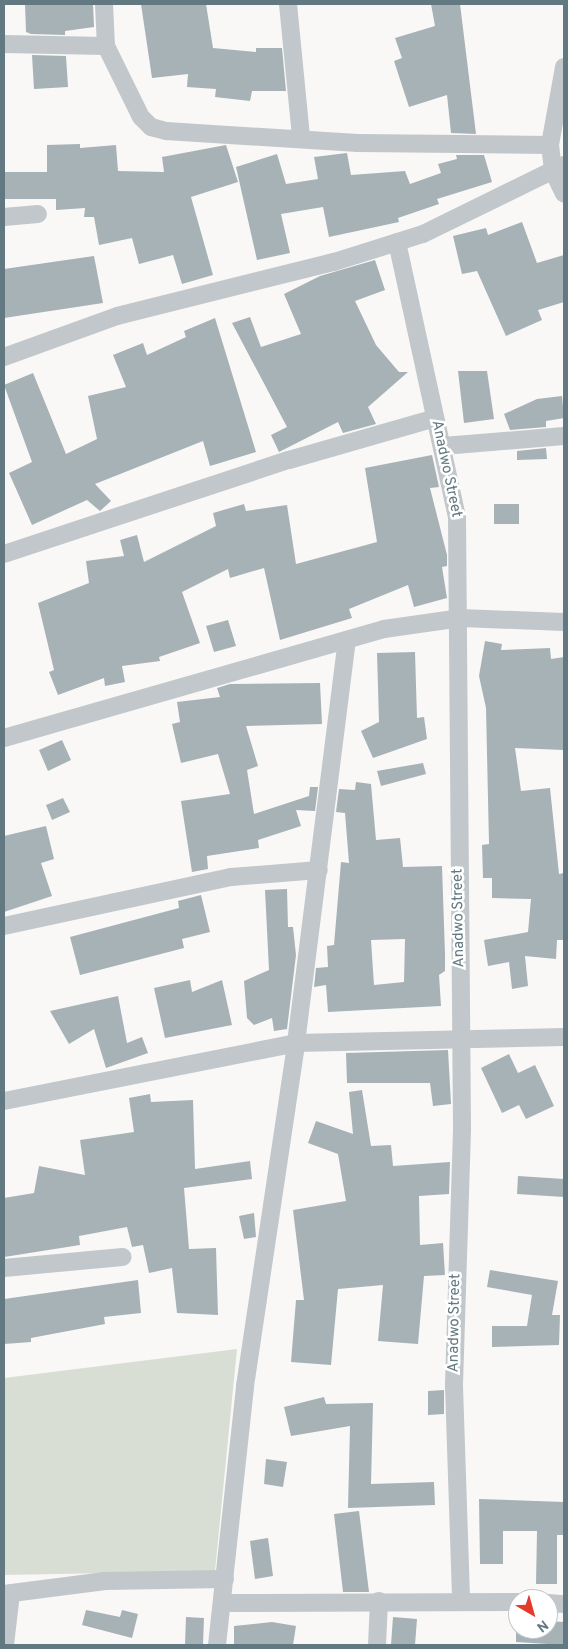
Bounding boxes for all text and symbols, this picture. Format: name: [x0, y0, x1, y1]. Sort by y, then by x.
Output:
street label: Anadwo Street: [427, 419, 465, 519]
street label: Anadwo Street: [449, 868, 469, 968]
street label: Anadwo Street: [445, 1273, 465, 1373]
north arrow: [508, 1589, 558, 1639]
text: N: [533, 1616, 551, 1635]

